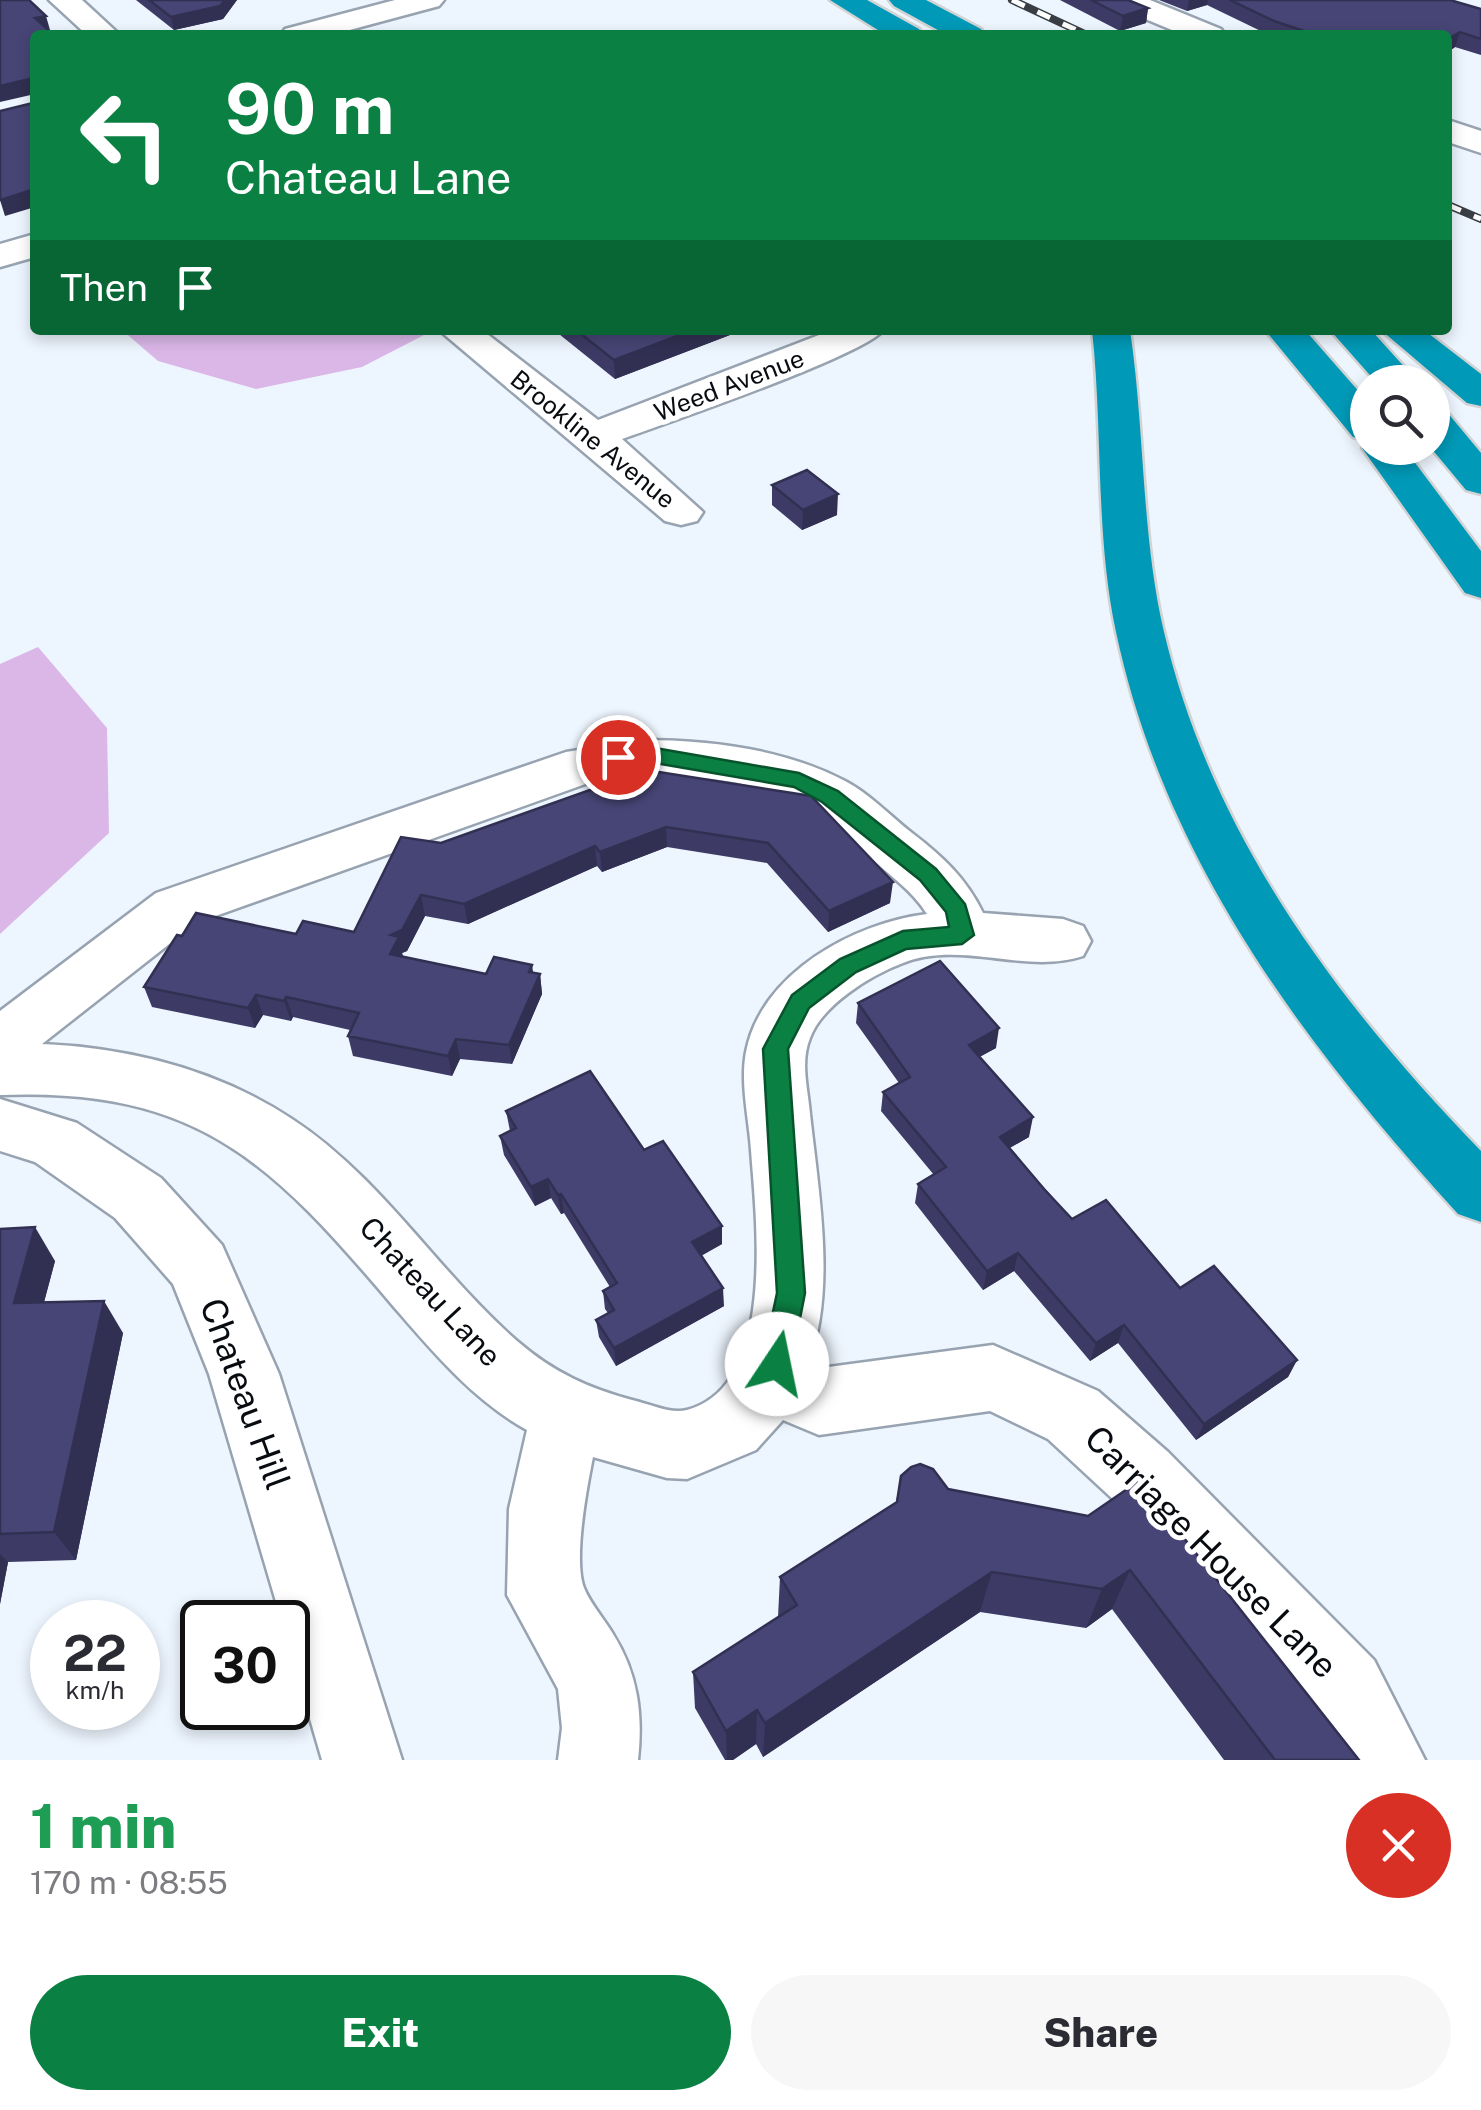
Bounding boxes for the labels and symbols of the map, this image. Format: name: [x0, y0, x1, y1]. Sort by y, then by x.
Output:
street label: Weed Avenue: [650, 343, 808, 427]
street label: Brookline Avenue: [505, 364, 681, 514]
pin: [576, 715, 661, 800]
street label: Chateau Lane: [352, 1209, 509, 1373]
street label: Chateau Hill: [192, 1293, 299, 1495]
position arrow: [725, 1312, 829, 1416]
street label: Carriage House Lane: [1077, 1417, 1346, 1686]
speed limit sign: 30: [180, 1600, 310, 1730]

